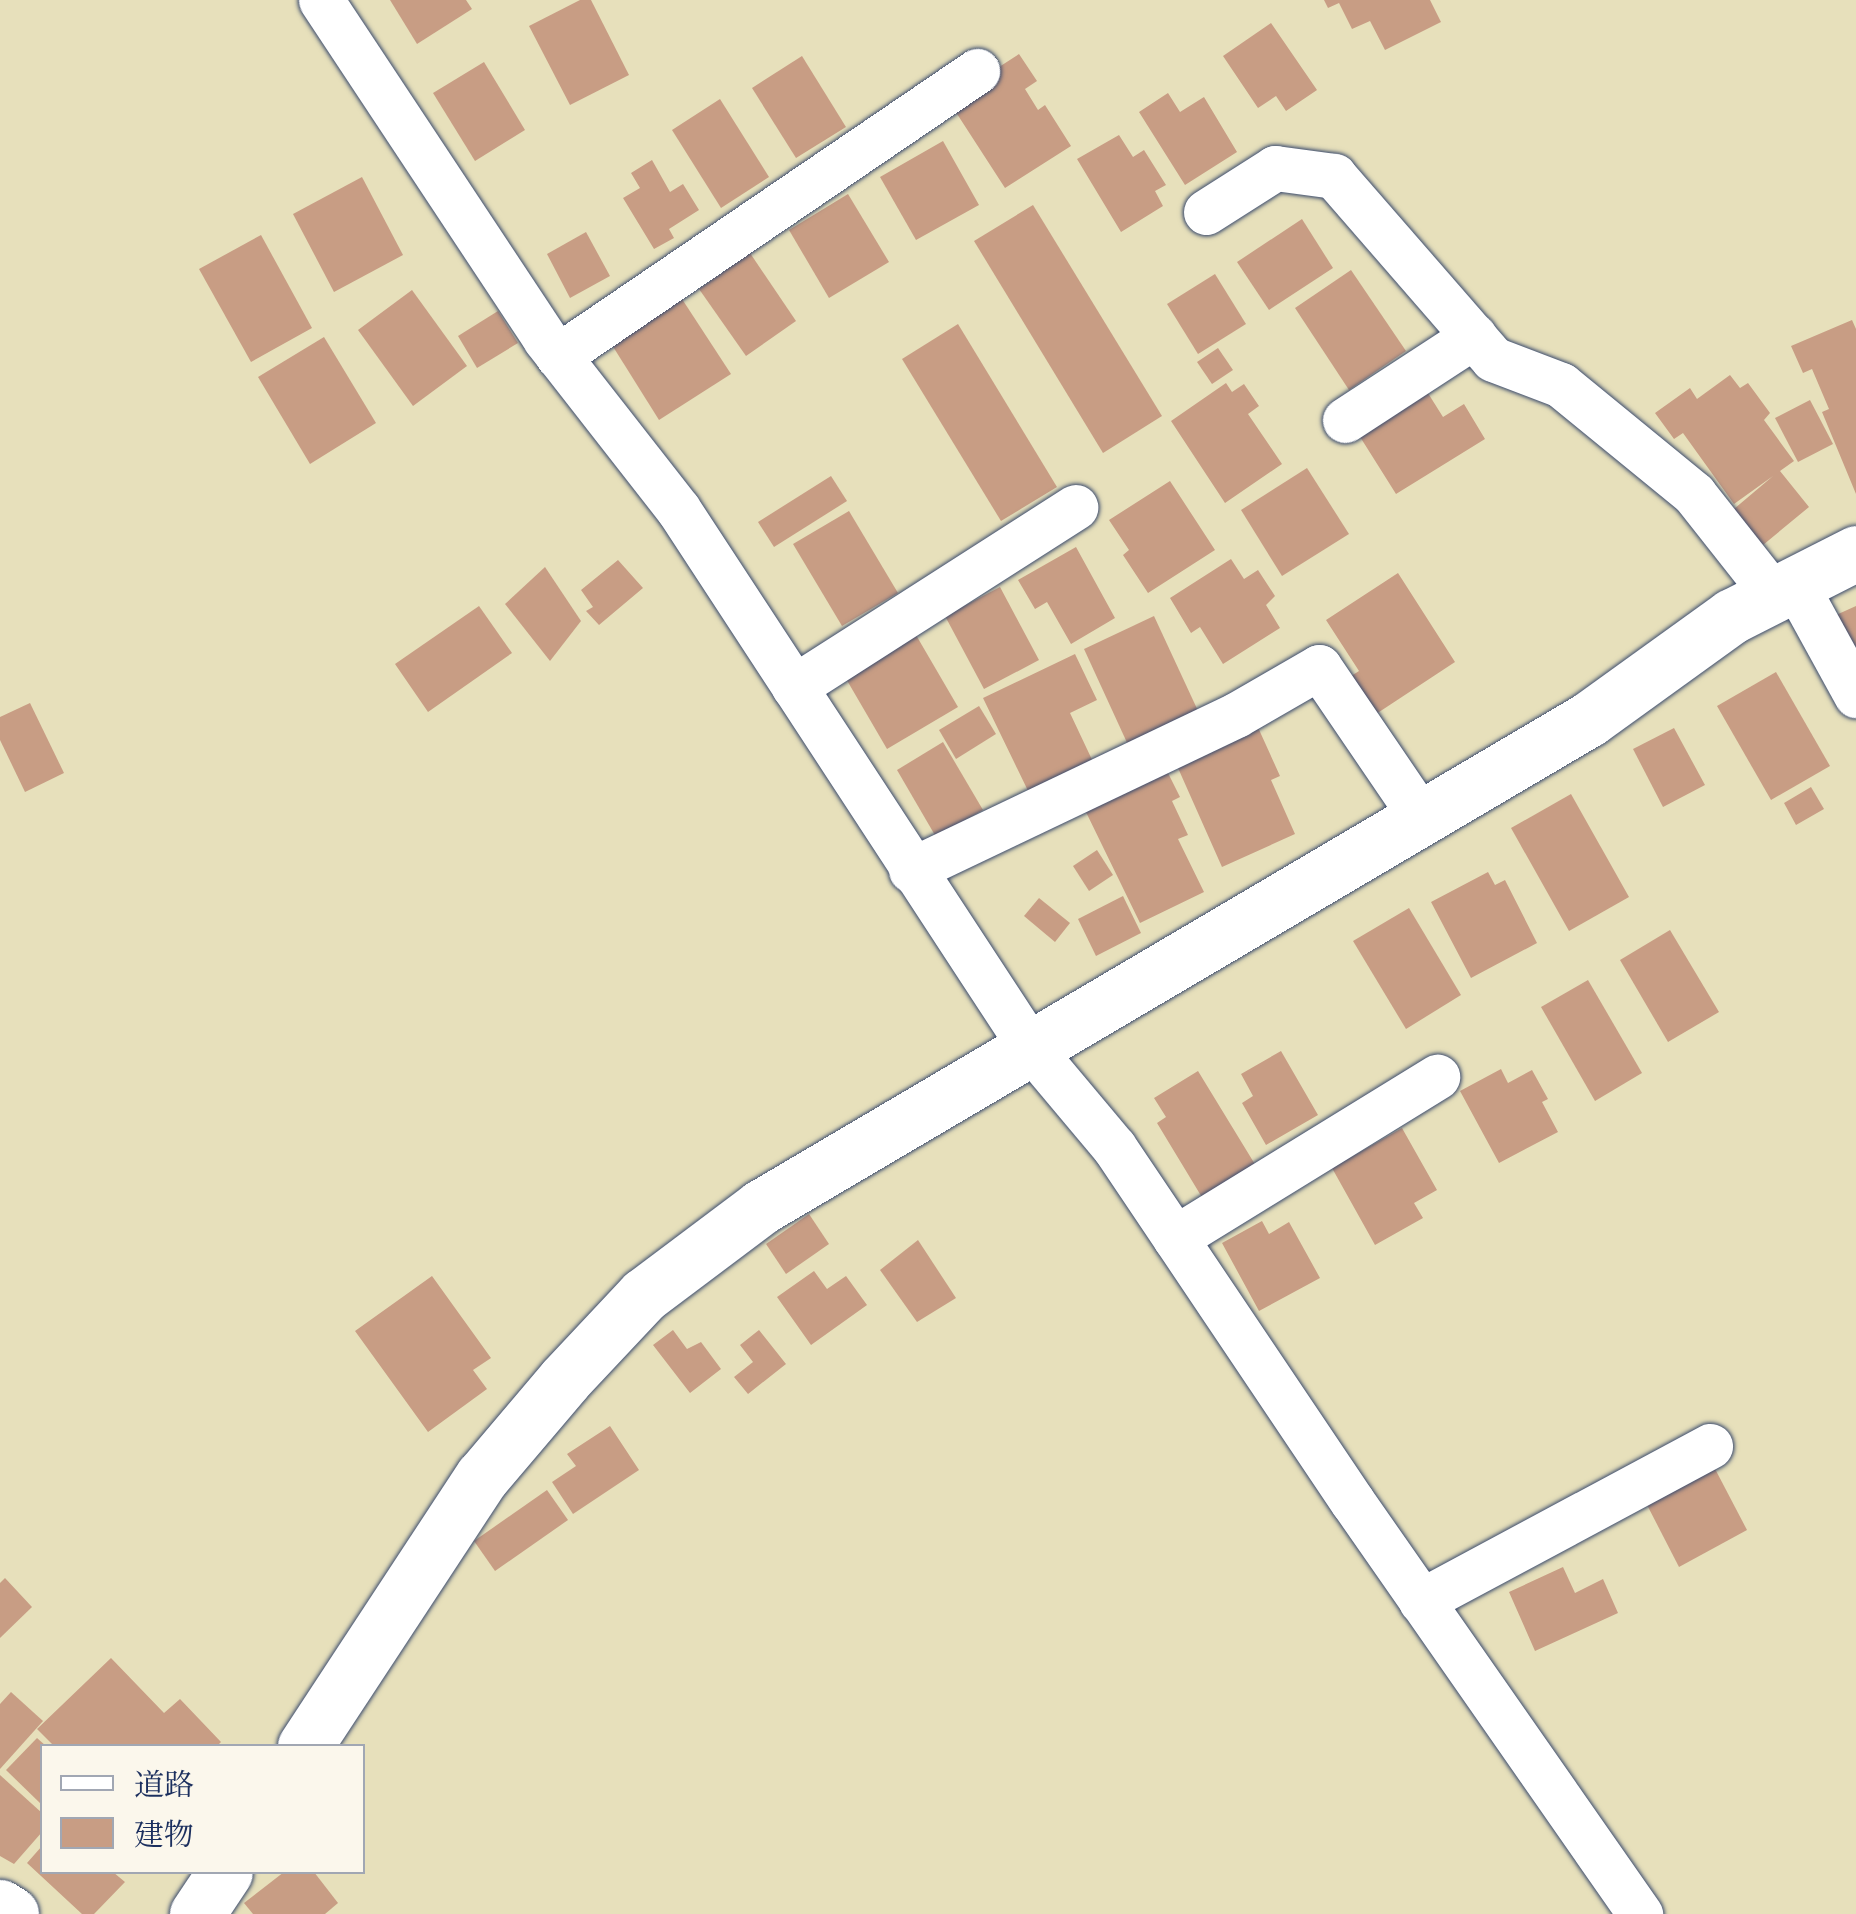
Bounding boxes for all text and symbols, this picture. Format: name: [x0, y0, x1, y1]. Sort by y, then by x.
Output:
legend: [40, 1744, 365, 1874]
text: 道路: [134, 1762, 194, 1806]
text: 建物: [134, 1812, 194, 1856]

